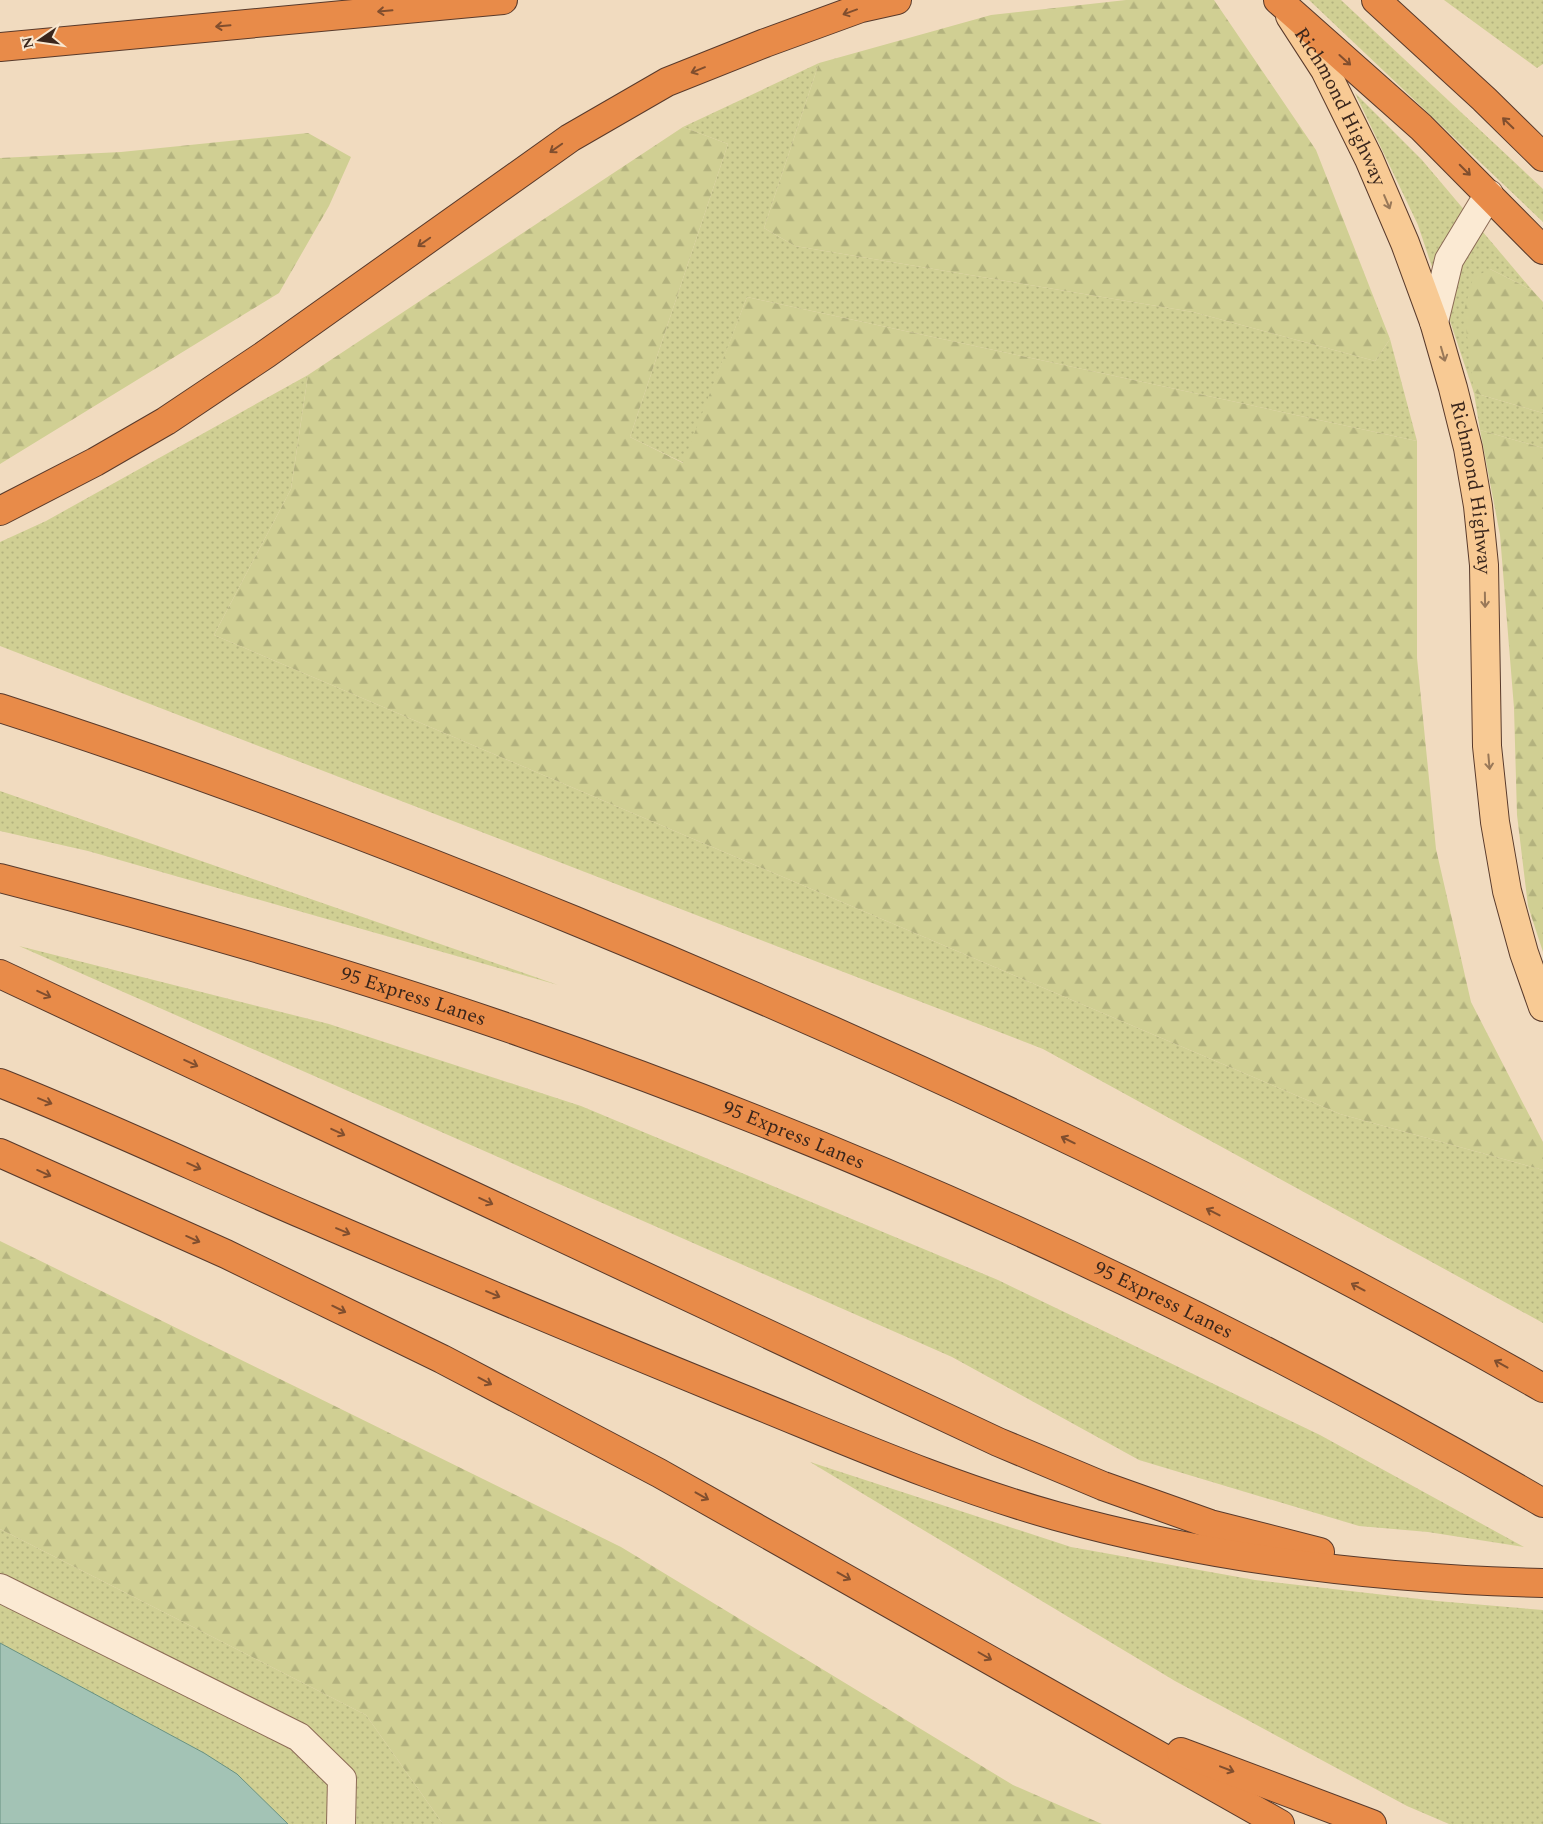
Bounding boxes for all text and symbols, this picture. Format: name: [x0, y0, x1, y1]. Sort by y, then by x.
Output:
one-way arrow: [377, 6, 393, 16]
one-way arrow: [843, 8, 858, 17]
north arrow: [15, 15, 65, 65]
street label: Richmond Highway: [1286, 21, 1394, 192]
one-way arrow: [216, 22, 232, 31]
text: N: [16, 35, 39, 51]
one-way arrow: [1339, 54, 1352, 66]
one-way arrow: [691, 65, 706, 75]
one-way arrow: [1502, 117, 1514, 129]
one-way arrow: [549, 143, 563, 153]
one-way arrow: [1458, 164, 1471, 176]
one-way arrow: [1383, 194, 1393, 209]
one-way arrow: [417, 237, 431, 247]
one-way arrow: [1439, 346, 1449, 362]
street label: Richmond Highway: [1442, 397, 1499, 576]
one-way arrow: [1480, 591, 1489, 607]
one-way arrow: [1484, 754, 1494, 770]
street label: 95 Express Lanes: [337, 959, 490, 1034]
one-way arrow: [36, 990, 51, 1000]
one-way arrow: [183, 1059, 198, 1069]
street label: 95 Express Lanes: [718, 1093, 870, 1178]
one-way arrow: [37, 1096, 52, 1106]
one-way arrow: [330, 1128, 345, 1138]
one-way arrow: [1061, 1135, 1076, 1144]
one-way arrow: [186, 1162, 201, 1172]
one-way arrow: [37, 1168, 52, 1178]
one-way arrow: [478, 1197, 493, 1207]
one-way arrow: [1206, 1207, 1221, 1216]
one-way arrow: [335, 1227, 350, 1237]
one-way arrow: [185, 1235, 200, 1244]
street label: 95 Express Lanes: [1089, 1254, 1238, 1347]
one-way arrow: [1350, 1282, 1365, 1292]
one-way arrow: [485, 1290, 500, 1300]
one-way arrow: [332, 1304, 347, 1314]
one-way arrow: [1493, 1359, 1508, 1369]
one-way arrow: [477, 1377, 492, 1386]
one-way arrow: [694, 1492, 709, 1502]
one-way arrow: [836, 1571, 851, 1581]
one-way arrow: [978, 1651, 993, 1661]
one-way arrow: [1219, 1765, 1234, 1774]

